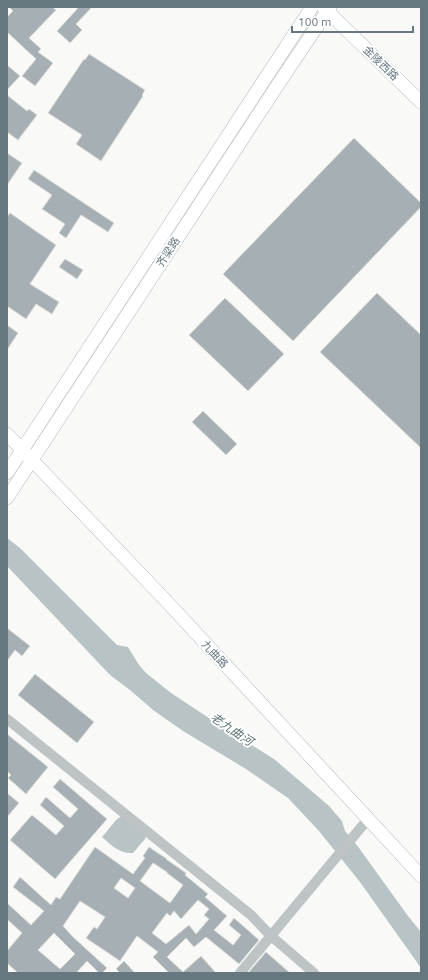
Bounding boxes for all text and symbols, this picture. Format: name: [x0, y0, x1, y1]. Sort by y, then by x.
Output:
scale bar: [292, 8, 413, 34]
text: 100 m: [298, 15, 331, 28]
street label: 金陵西路: [361, 43, 401, 83]
street label: 齐梁路: [154, 235, 182, 269]
street label: 九曲路: [199, 638, 231, 670]
water label: 老九曲河: [208, 710, 257, 749]

